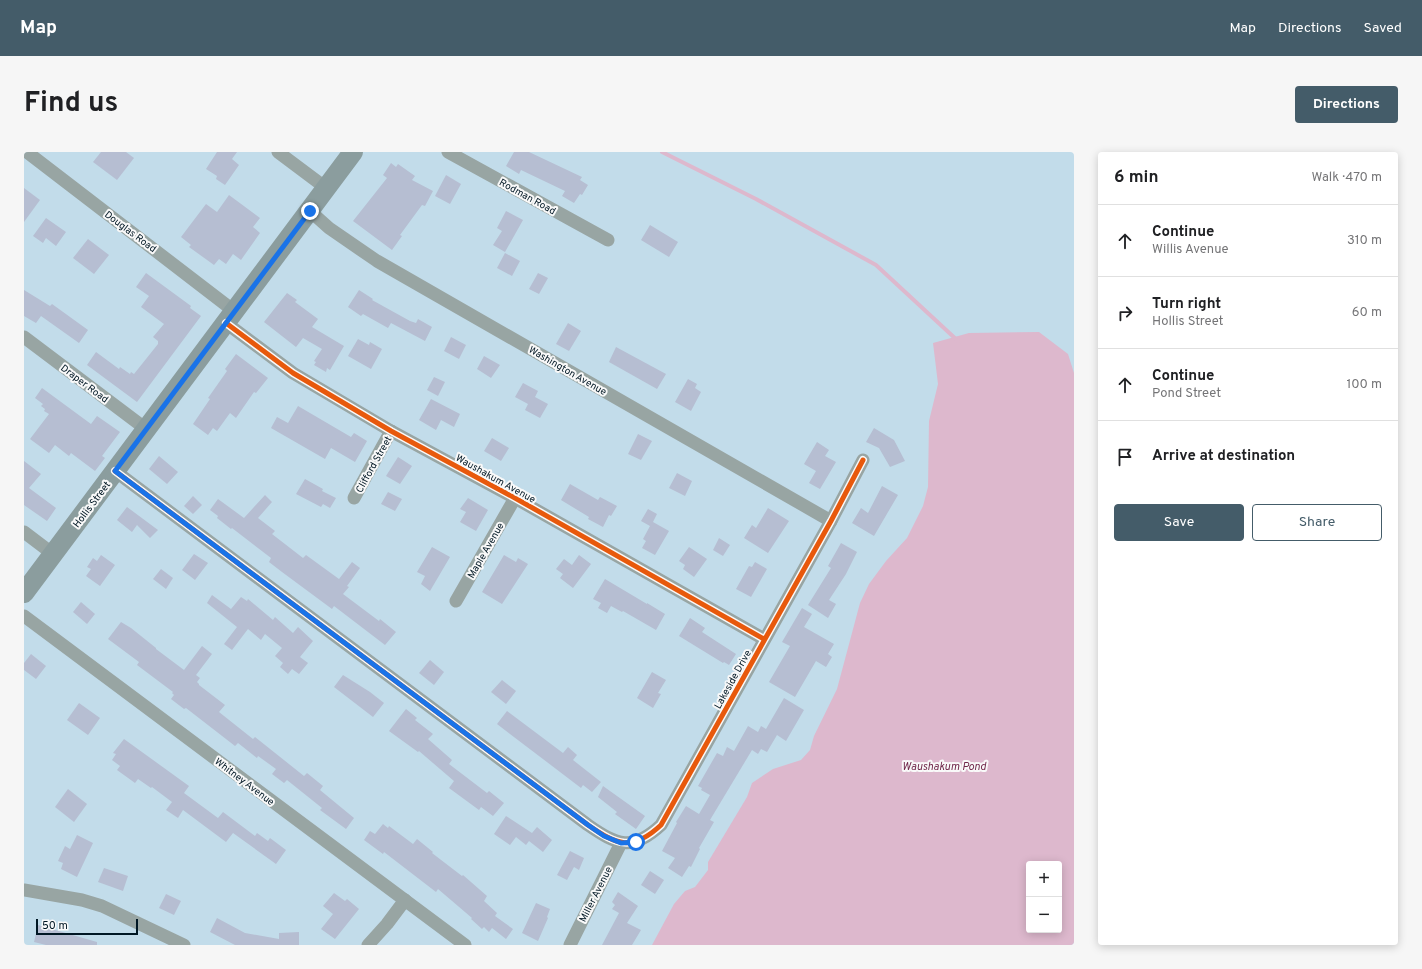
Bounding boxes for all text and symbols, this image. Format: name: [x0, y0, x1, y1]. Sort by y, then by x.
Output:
text: Map: [20, 16, 57, 40]
text: Map: [1230, 20, 1256, 37]
text: Directions: [1278, 20, 1342, 37]
text: Saved: [1364, 20, 1402, 37]
text: Find us: [24, 86, 118, 122]
button: Directions: [1295, 86, 1398, 123]
text: 6 min: [1114, 167, 1158, 189]
text: Walk · 470 m: [1311, 170, 1382, 186]
street label: Rodman Road: [497, 176, 558, 218]
route end: [301, 202, 319, 220]
street label: Douglas Road: [102, 208, 159, 256]
text: Continue: [1152, 223, 1214, 242]
icon: ahead: [1114, 230, 1136, 252]
text: 310 m: [1347, 233, 1382, 249]
text: Willis Avenue: [1152, 242, 1228, 258]
text: Turn right: [1152, 295, 1221, 314]
icon: right: [1114, 302, 1136, 324]
text: 60 m: [1352, 305, 1382, 321]
text: Hollis Street: [1152, 314, 1223, 330]
street label: Washington Avenue: [526, 344, 609, 399]
street label: Draper Road: [58, 362, 111, 406]
text: Continue: [1152, 367, 1214, 386]
icon: ahead: [1114, 374, 1136, 396]
text: 100 m: [1346, 377, 1382, 393]
text: Pond Street: [1152, 386, 1221, 402]
street label: Clifford Street: [353, 434, 395, 495]
icon: arrive: [1114, 446, 1136, 468]
text: Arrive at destination: [1152, 447, 1295, 466]
street label: Waushakum Avenue: [453, 452, 538, 507]
street label: Hollis Street: [70, 479, 114, 531]
button: Save: [1114, 504, 1244, 541]
button: Share: [1252, 504, 1382, 541]
street label: Maple Avenue: [465, 521, 507, 581]
street label: Lakeside Drive: [712, 648, 755, 711]
street label: Whitney Avenue: [212, 755, 277, 809]
water label: Waushakum Pond: [902, 760, 987, 774]
route start: [627, 833, 645, 851]
map controls: [1026, 861, 1062, 933]
button: +: [1026, 861, 1062, 897]
street label: Miller Avenue: [577, 865, 616, 925]
button: −: [1026, 897, 1062, 933]
scale bar: [36, 917, 138, 936]
text: 50 m: [42, 919, 68, 933]

